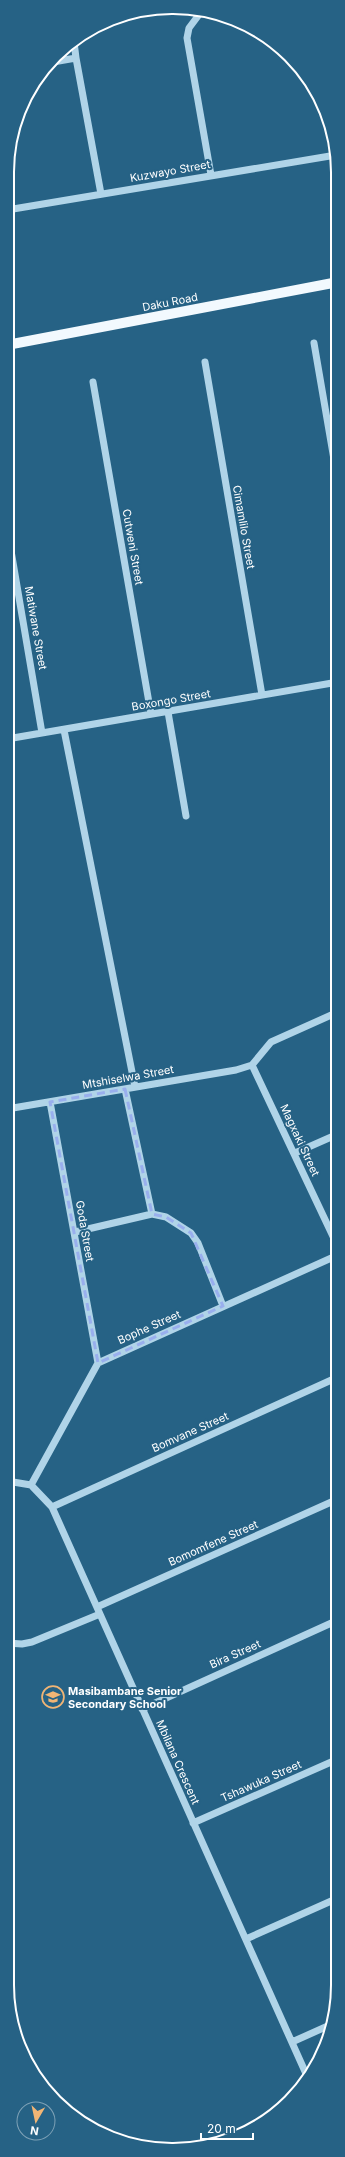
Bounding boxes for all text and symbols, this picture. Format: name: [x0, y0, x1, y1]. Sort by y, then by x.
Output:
street label: Kuzwayo Street: [129, 157, 212, 185]
street label: Daku Road: [141, 290, 199, 314]
street label: Cimamlilo Street: [230, 484, 258, 570]
street label: Cutweni Street: [119, 508, 147, 586]
street label: Matiwane Street: [22, 585, 50, 671]
street label: Boxongo Street: [130, 686, 212, 714]
street label: Mtshiselwa Street: [81, 1062, 175, 1092]
street label: Magxaki Street: [277, 1102, 323, 1179]
street label: Goda Street: [73, 1199, 97, 1263]
street label: Bophe Street: [115, 1307, 183, 1347]
street label: Bomvane Street: [149, 1409, 231, 1455]
street label: Bomomfene Street: [166, 1517, 260, 1569]
street label: Bira Street: [207, 1636, 263, 1671]
school or university icon: Masibambane Senior Secondary School: [40, 1684, 66, 1710]
place label: Masibambane Senior Secondary School: [68, 1684, 182, 1711]
street label: Mbilana Crescent: [153, 1718, 203, 1807]
street label: Tshawuka Street: [219, 1757, 304, 1805]
north arrow: [16, 2101, 56, 2141]
scale bar: [201, 2115, 253, 2141]
text: 20 m: [207, 2121, 236, 2136]
text: N: [29, 2123, 40, 2138]

